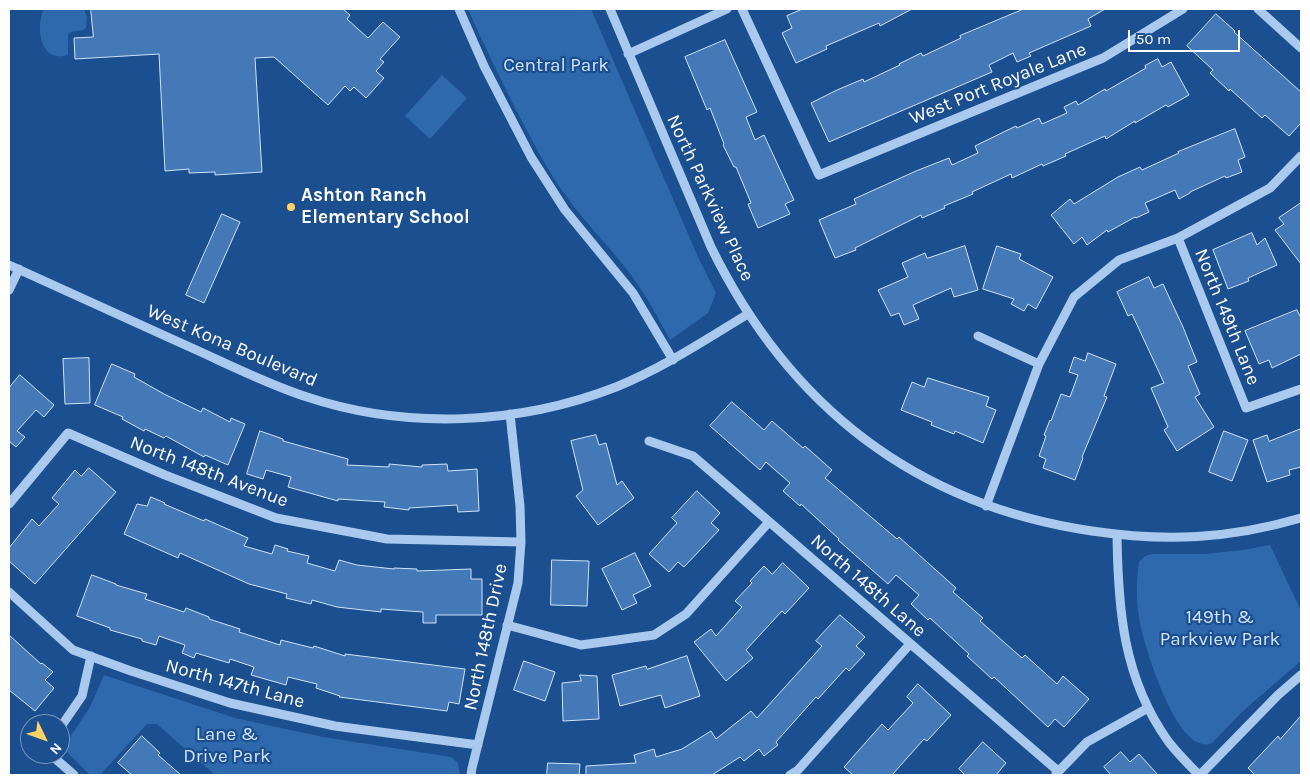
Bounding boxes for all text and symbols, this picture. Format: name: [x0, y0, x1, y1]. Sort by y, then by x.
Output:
scale bar: [1130, 20, 1242, 52]
text: 50 m: [1136, 30, 1171, 48]
street label: West Port Royale Lane: [906, 38, 1090, 130]
park label: Central Park: [503, 55, 609, 77]
street label: North Parkview Place: [661, 111, 759, 285]
place label: Ashton Ranch Elementary School: [301, 185, 470, 229]
marker: Ashton Ranch Elementary School: [285, 201, 297, 213]
street label: North 149th Lane: [1189, 246, 1265, 388]
street label: West Kona Boulevard: [143, 300, 321, 392]
street label: North 148th Avenue: [127, 431, 291, 513]
street label: North 148th Lane: [806, 530, 930, 642]
street label: North 148th Drive: [459, 562, 513, 712]
park label: 149th & Parkview Park: [1160, 607, 1280, 651]
street label: North 147th Lane: [163, 654, 307, 714]
north arrow: [20, 714, 70, 764]
park label: Lane & Drive Park: [183, 724, 271, 768]
text: N: [46, 739, 65, 758]

